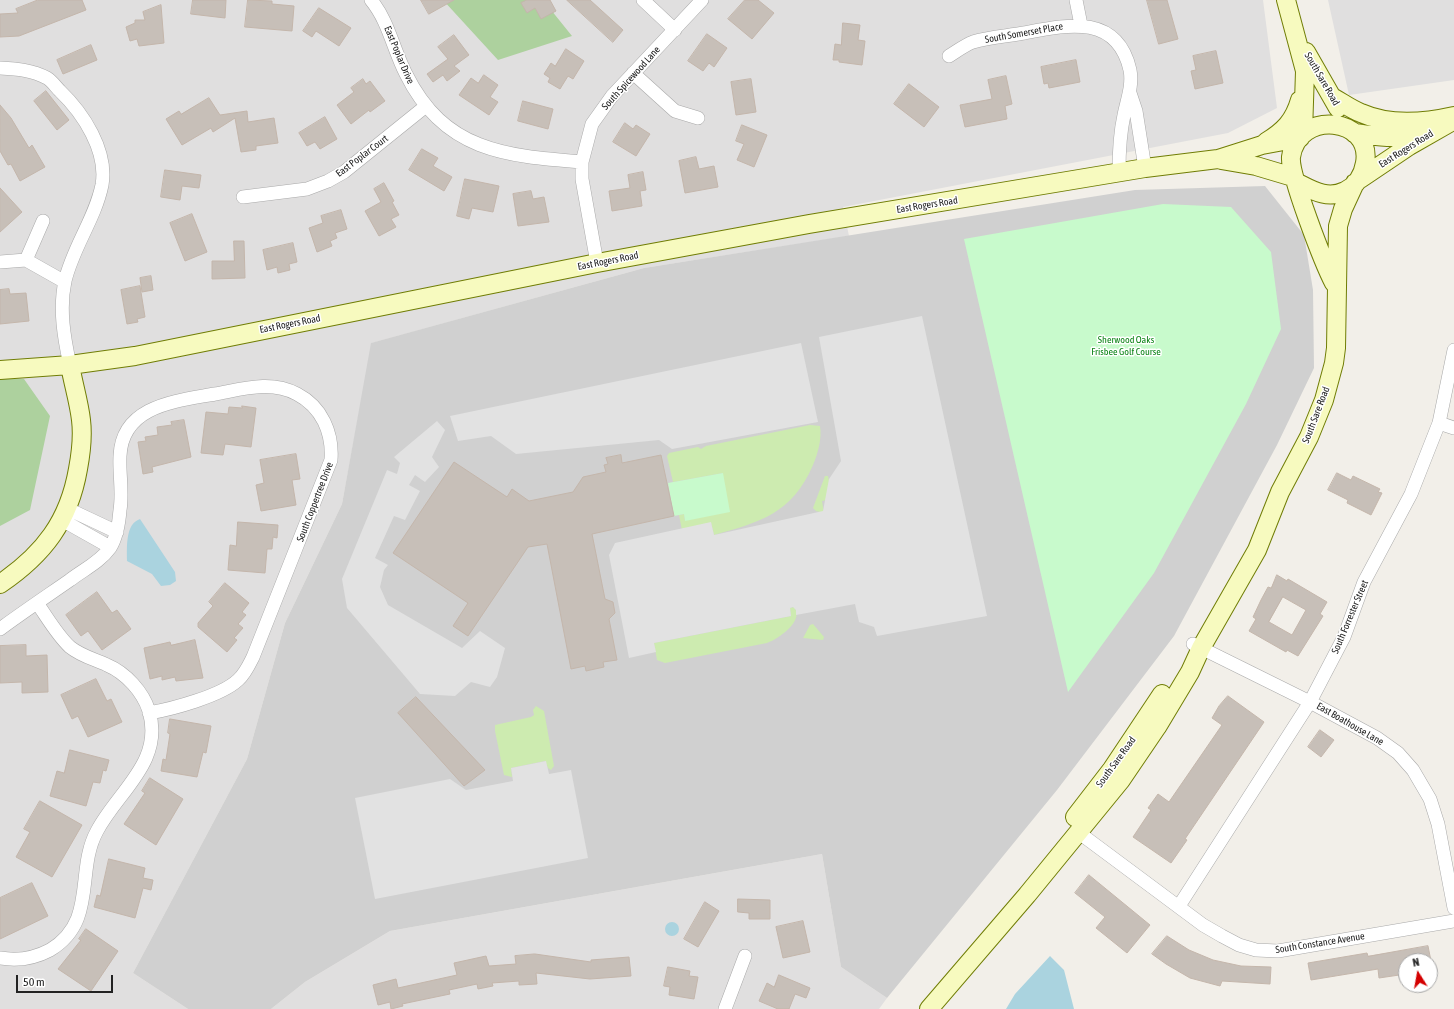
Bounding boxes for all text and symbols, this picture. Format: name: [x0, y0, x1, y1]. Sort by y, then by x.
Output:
street label: South Somerset Place: [984, 20, 1064, 46]
street label: East Poplar Drive: [381, 24, 417, 86]
street label: South Spicewood Lane: [599, 44, 663, 112]
street label: South Sare Road: [1302, 50, 1342, 108]
street label: East Rogers Road: [1377, 127, 1435, 171]
street label: East Poplar Court: [334, 132, 390, 180]
street label: East Rogers Road: [895, 194, 959, 216]
street label: East Rogers Road: [576, 249, 640, 273]
street label: East Rogers Road: [258, 312, 322, 336]
park label: Sherwood Oaks Frisbee Golf Course: [1091, 334, 1161, 358]
street label: South Sare Road: [1300, 385, 1332, 445]
street label: South Coppertree Drive: [294, 460, 336, 544]
street label: South Forrester Street: [1329, 578, 1371, 656]
street label: East Boathouse Lane: [1314, 700, 1386, 748]
street label: South Sare Road: [1094, 734, 1138, 790]
street label: South Constance Avenue: [1275, 930, 1365, 956]
north arrow: [1398, 953, 1438, 993]
text: N: [1412, 956, 1420, 969]
scale bar: [18, 967, 115, 993]
text: 50 m: [23, 975, 45, 989]

